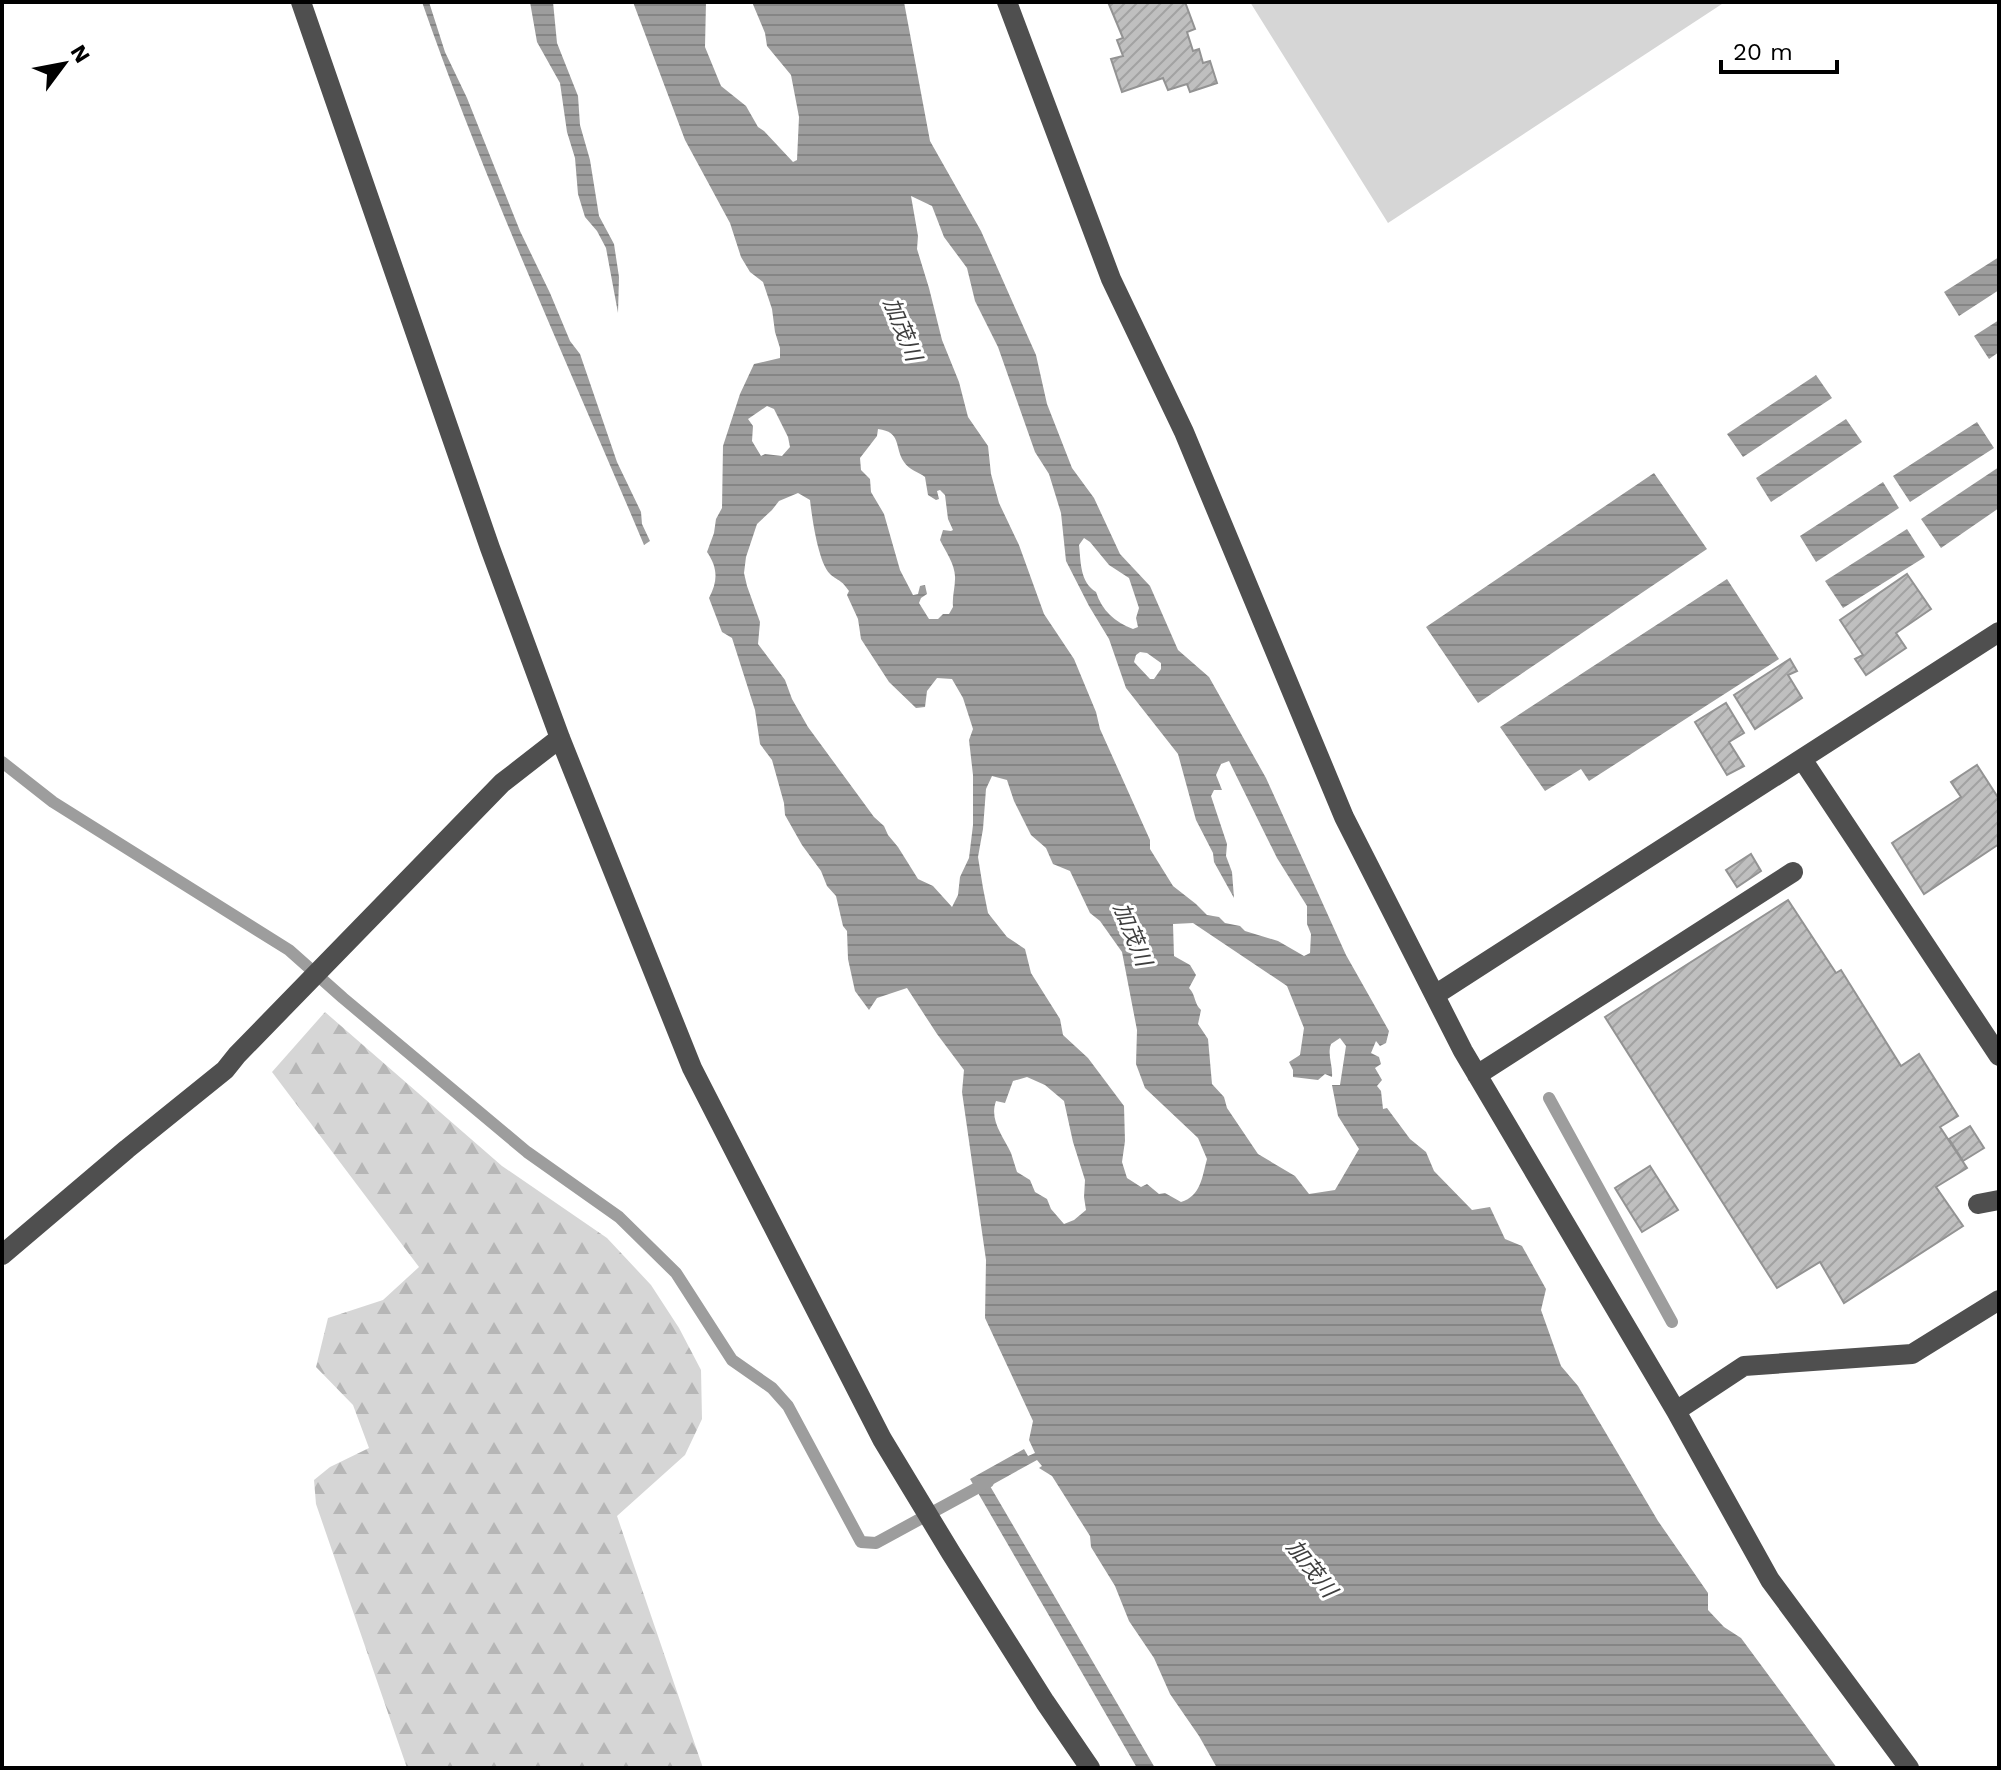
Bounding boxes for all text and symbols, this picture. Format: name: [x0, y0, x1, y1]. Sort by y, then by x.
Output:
north arrow: [24, 24, 104, 104]
scale bar: [1721, 24, 1837, 74]
text: 20 m: [1733, 38, 1793, 66]
text: N: [66, 40, 95, 67]
water label: 加茂川: [879, 294, 927, 366]
water label: 加茂川: [1109, 899, 1157, 971]
water label: 加茂川: [1281, 1535, 1343, 1604]

